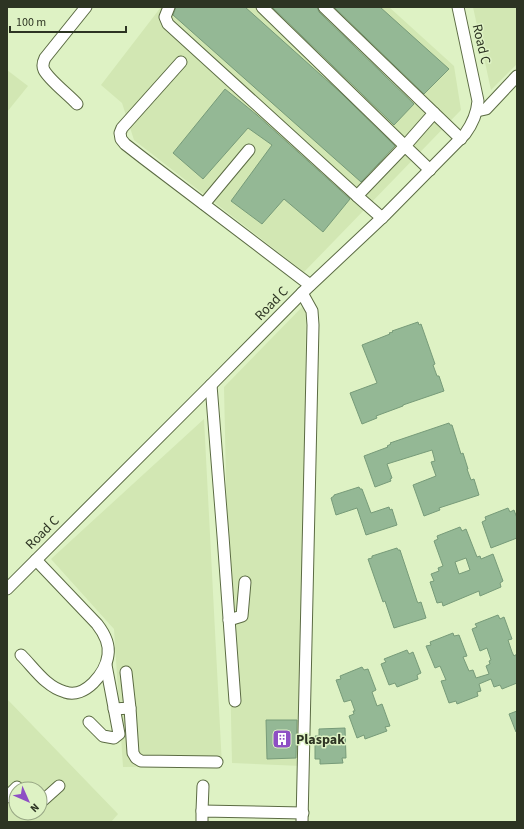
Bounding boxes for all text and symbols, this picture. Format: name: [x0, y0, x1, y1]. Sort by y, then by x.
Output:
scale bar: [10, 8, 126, 34]
text: 100 m: [16, 14, 46, 31]
street label: Road C: [467, 22, 495, 66]
street label: Road C: [250, 282, 293, 325]
street label: Road C: [21, 511, 64, 554]
building icon: Plaspak: [271, 728, 293, 750]
place label: Plaspak: [296, 730, 345, 750]
north arrow: [8, 781, 48, 821]
text: N: [27, 800, 43, 816]

